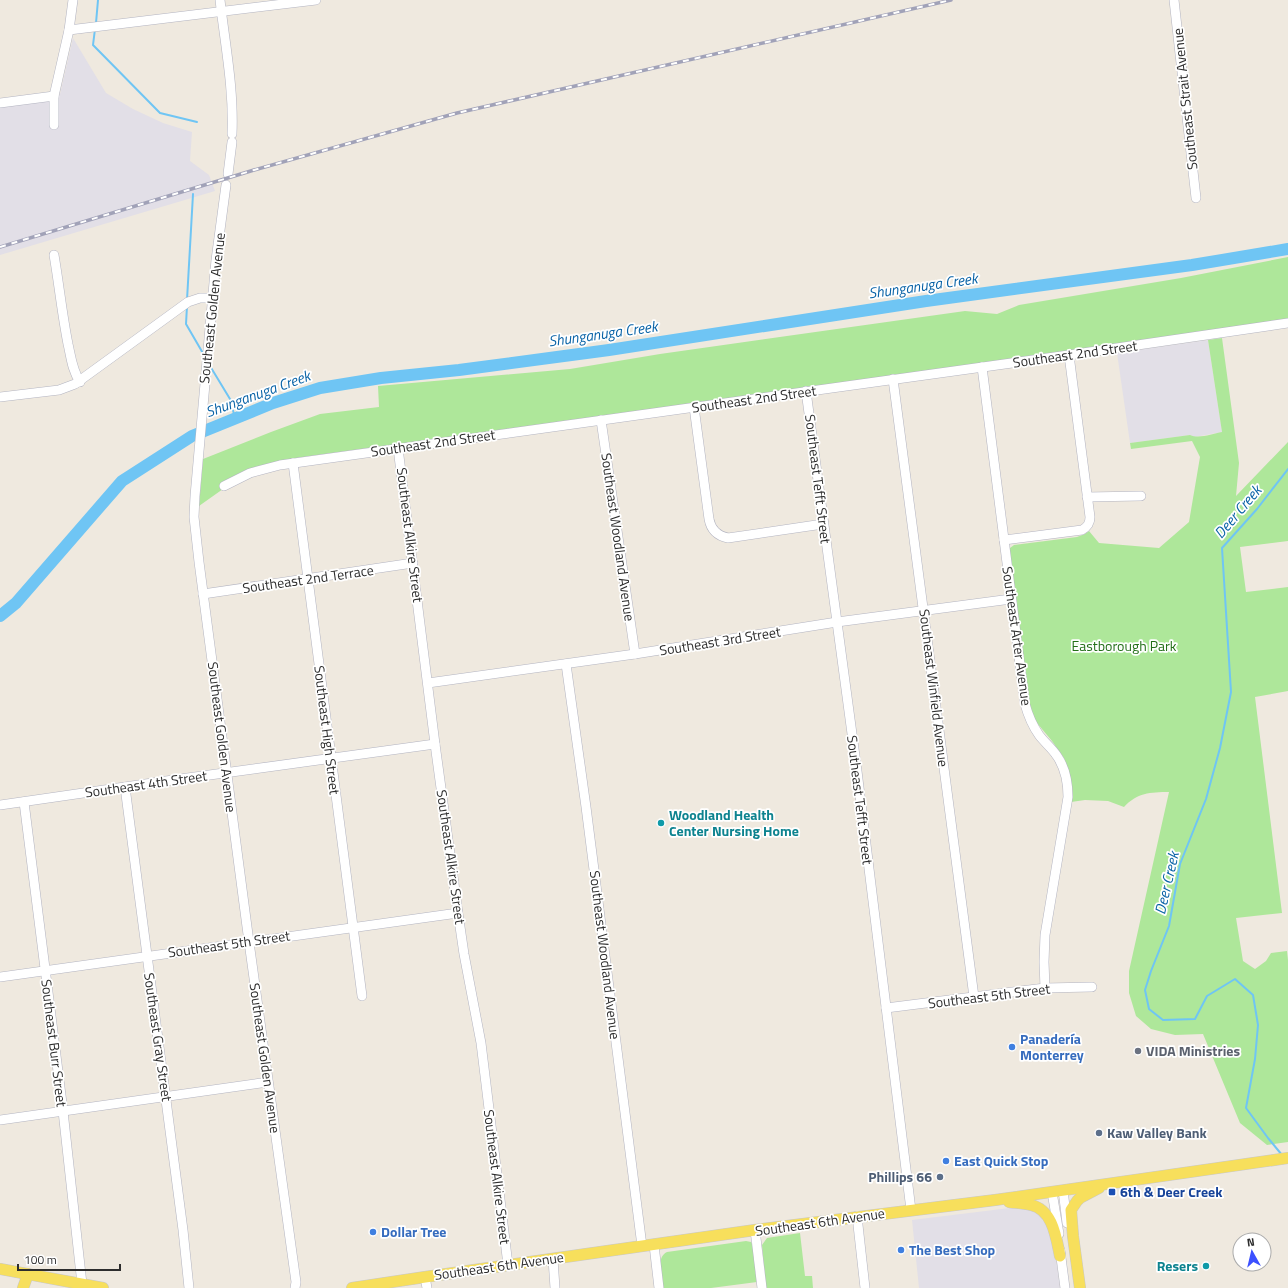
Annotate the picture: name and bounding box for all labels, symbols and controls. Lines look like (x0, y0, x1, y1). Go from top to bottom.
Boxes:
street label: Southeast Strait Avenue (1167, 27, 1202, 171)
street label: Southeast Golden Avenue (193, 231, 230, 384)
water label: Shunganuga Creek (867, 266, 981, 305)
water label: Shunganuga Creek (547, 314, 661, 353)
street label: Southeast 2nd Street (1011, 334, 1139, 373)
water label: Shunganuga Creek (202, 363, 316, 423)
street label: Southeast 2nd Street (690, 379, 818, 418)
street label: Southeast Tefft Street (800, 413, 837, 545)
street label: Southeast 2nd Street (369, 423, 497, 462)
street label: Southeast Woodland Avenue (596, 451, 641, 622)
street label: Southeast Alkire Street (392, 466, 429, 604)
water label: Deer Creek (1208, 478, 1268, 543)
street label: Southeast 2nd Terrace (241, 559, 375, 598)
street label: Southeast Arter Avenue (997, 565, 1038, 707)
street label: Southeast Winfield Avenue (914, 608, 955, 768)
street label: Southeast 3rd Street (658, 621, 782, 660)
park label: Eastborough Park (1071, 635, 1177, 656)
street label: Southeast Golden Avenue (203, 660, 242, 813)
street label: Southeast High Street (309, 664, 346, 796)
street label: Southeast Tefft Street (842, 734, 879, 866)
street label: Southeast 4th Street (84, 765, 208, 802)
street label: Southeast Alkire Street (432, 788, 471, 926)
place label: Woodland Health Center Nursing Home (669, 804, 799, 841)
marker: Woodland Health Center Nursing Home (656, 818, 666, 828)
water label: Deer Creek (1148, 847, 1185, 916)
street label: Southeast Woodland Avenue (585, 869, 626, 1040)
street label: Southeast 5th Street (167, 925, 291, 962)
street label: Southeast Gray Street (139, 971, 178, 1103)
street label: Southeast Burr Street (36, 978, 73, 1108)
street label: Southeast 5th Street (927, 978, 1051, 1013)
street label: Southeast Golden Avenue (245, 981, 286, 1134)
place label: Panadería Monterrey (1020, 1028, 1084, 1065)
place label: VIDA Ministries (1146, 1040, 1240, 1061)
marker: Panadería Monterrey (1007, 1042, 1017, 1052)
marker: VIDA Ministries (1133, 1046, 1143, 1056)
street label: Southeast Alkire Street (479, 1108, 516, 1246)
place label: Kaw Valley Bank (1107, 1122, 1208, 1143)
marker: Kaw Valley Bank (1094, 1128, 1104, 1138)
place label: East Quick Stop (954, 1150, 1049, 1171)
marker: East Quick Stop (941, 1156, 951, 1166)
place label: Phillips 66 (868, 1166, 932, 1187)
marker: Phillips 66 (935, 1172, 945, 1182)
place label: 6th & Deer Creek (1120, 1181, 1223, 1202)
marker: 6th & Deer Creek (1107, 1187, 1117, 1197)
street label: Southeast 6th Avenue (754, 1202, 886, 1241)
place label: Dollar Tree (381, 1221, 447, 1242)
marker: Dollar Tree (368, 1227, 378, 1237)
north arrow (1232, 1232, 1272, 1272)
text: N (1246, 1234, 1255, 1251)
place label: The Best Shop (909, 1239, 996, 1260)
marker: The Best Shop (896, 1245, 906, 1255)
scale bar (18, 1246, 120, 1272)
street label: Southeast 6th Avenue (433, 1246, 565, 1285)
text: 100 m (24, 1250, 57, 1269)
place label: Resers (1157, 1255, 1198, 1276)
marker: Resers (1201, 1261, 1211, 1271)

